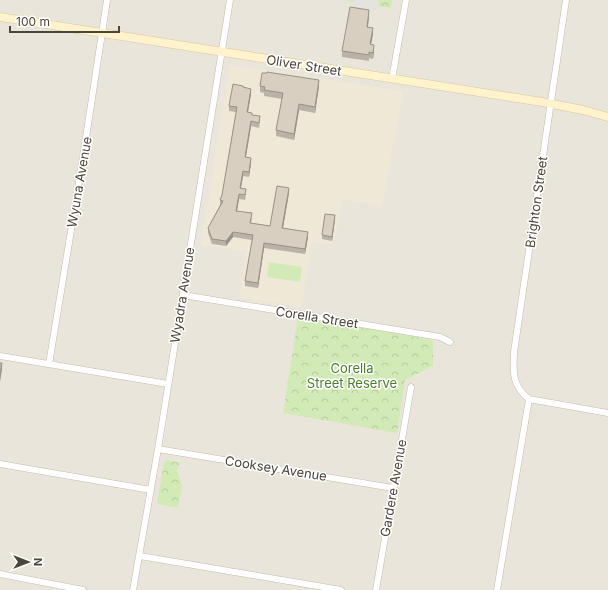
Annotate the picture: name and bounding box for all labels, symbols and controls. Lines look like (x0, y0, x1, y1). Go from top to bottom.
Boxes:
scale bar (10, 8, 119, 34)
text: 100 m (16, 14, 50, 29)
street label: Oliver Street (265, 51, 343, 79)
street label: Wyuna Avenue (63, 135, 95, 229)
street label: Brighton Street (522, 155, 550, 249)
street label: Wyadra Avenue (167, 246, 197, 344)
street label: Corella Street (275, 303, 359, 331)
park label: Corella Street Reserve (307, 360, 397, 391)
street label: Gardere Avenue (377, 438, 409, 538)
street label: Cooksey Avenue (224, 452, 328, 484)
north arrow (8, 542, 48, 582)
text: N (31, 558, 45, 566)

